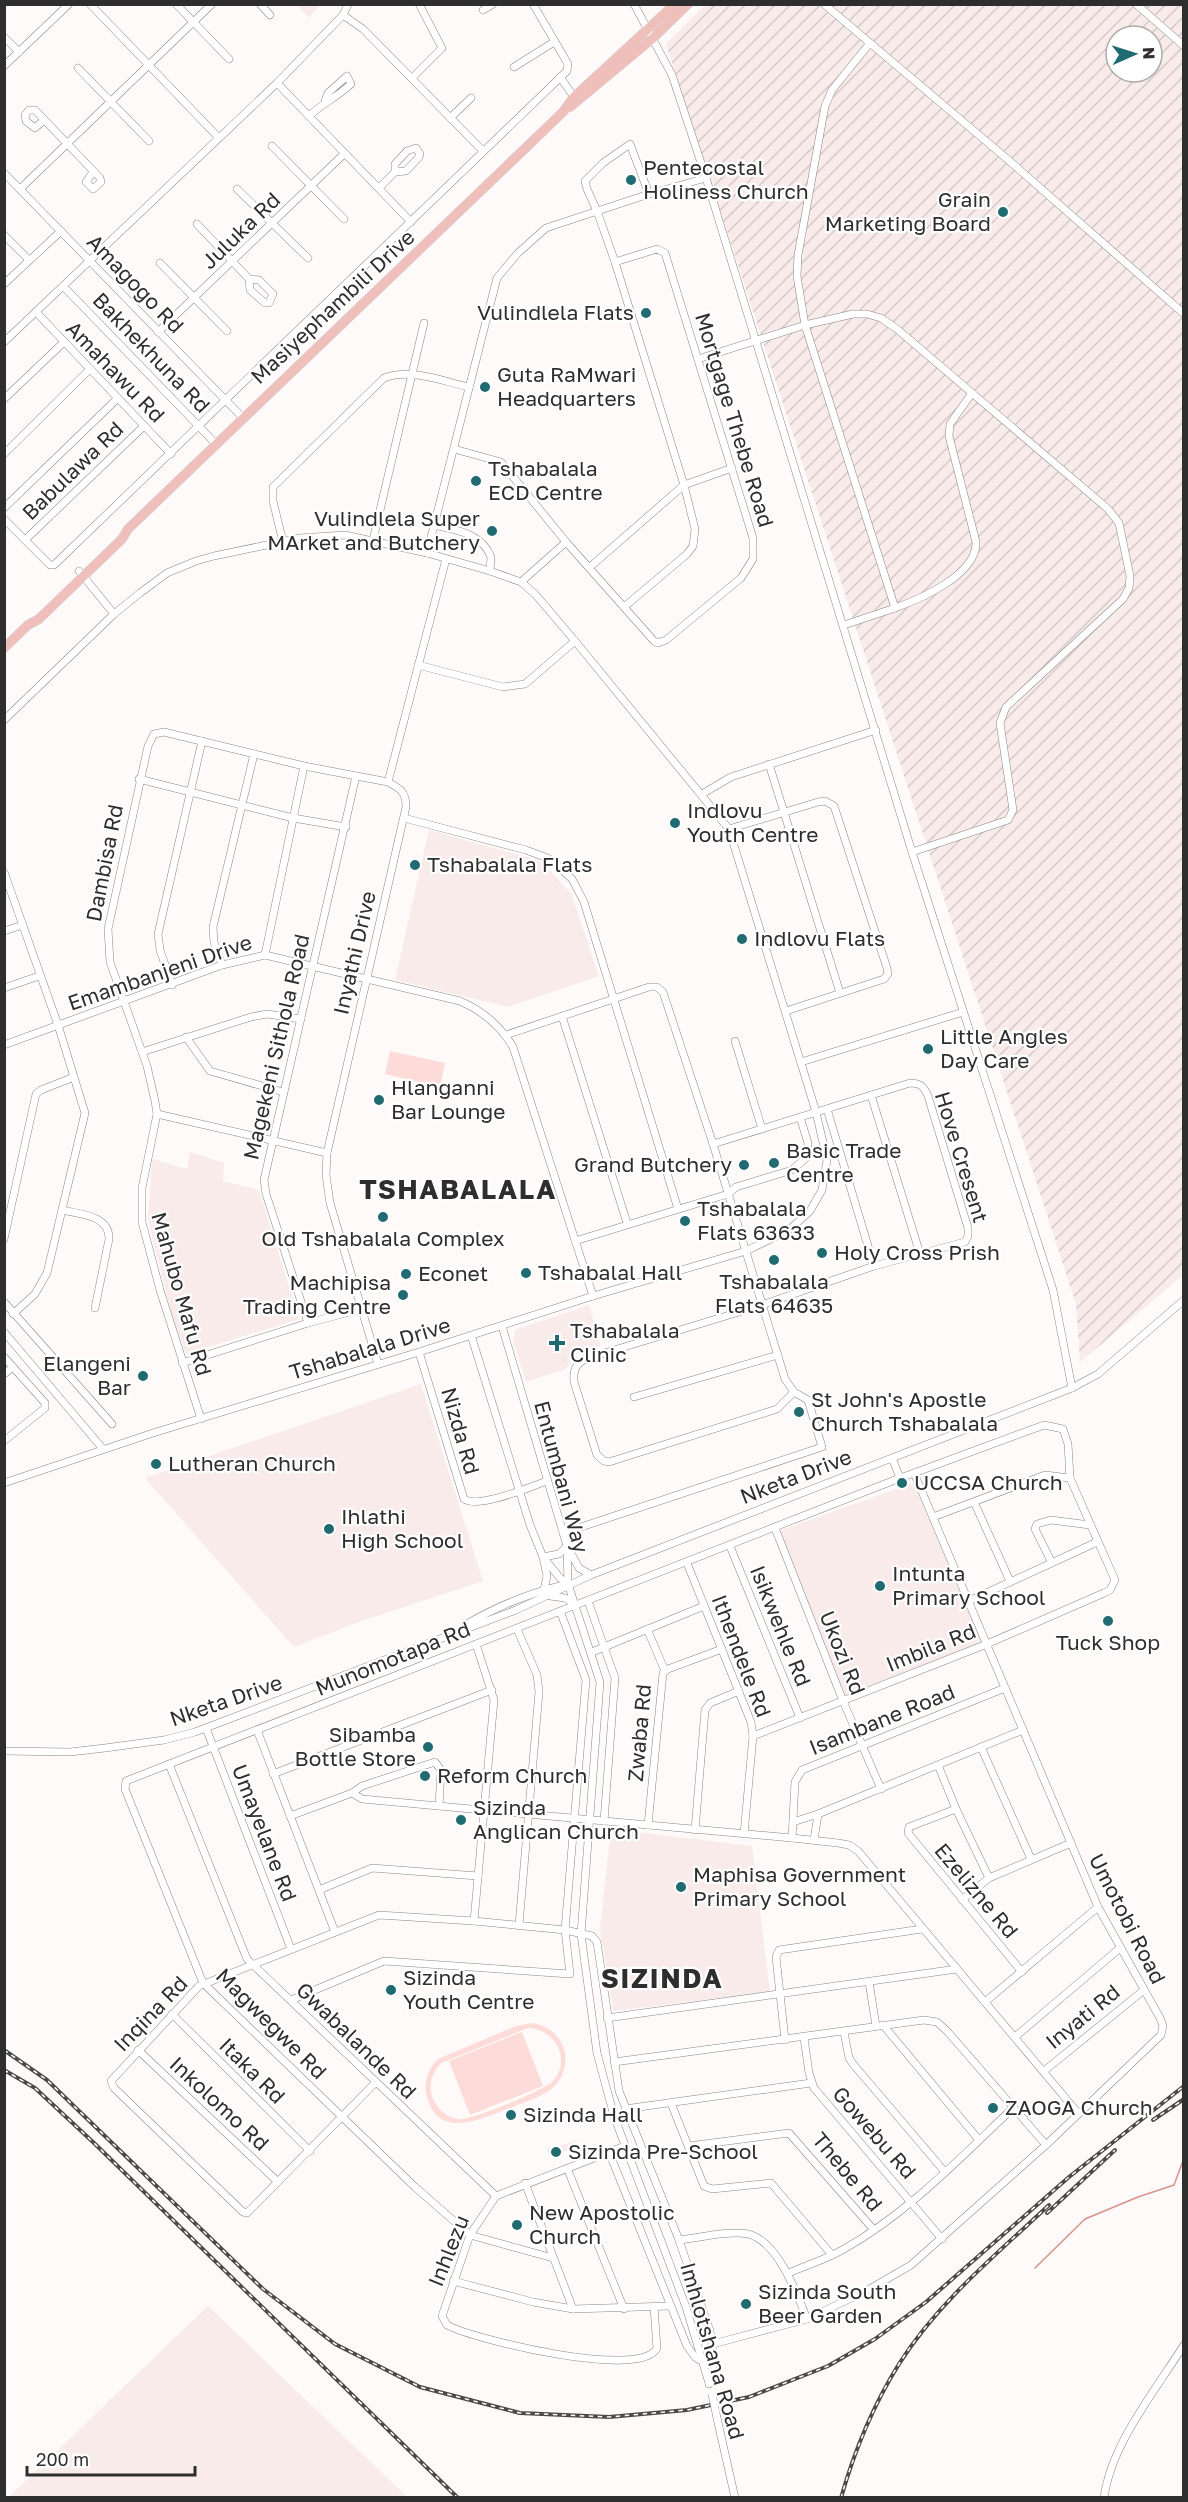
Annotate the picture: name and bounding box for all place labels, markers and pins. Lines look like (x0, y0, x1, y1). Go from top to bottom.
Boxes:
place label: Pentecostal Holiness Church (643, 154, 809, 204)
marker: Pentecostal Holiness Church (624, 173, 638, 187)
place label: Grain Marketing Board (825, 186, 991, 236)
marker: Grain Marketing Board (996, 205, 1010, 219)
place label: Vulindlela Flats (477, 299, 634, 325)
marker: Vulindlela Flats (639, 306, 653, 320)
place label: Guta RaMwari Headquarters (497, 361, 636, 411)
marker: Guta RaMwari Headquarters (478, 380, 492, 394)
place label: Tshabalala ECD Centre (488, 455, 603, 505)
marker: Tshabalala ECD Centre (469, 474, 483, 488)
place label: Vulindlela Super MArket and Butchery (267, 505, 480, 555)
marker: Vulindlela Super MArket and Butchery (485, 524, 499, 538)
place label: Indlovu Youth Centre (687, 797, 818, 847)
marker: Indlovu Youth Centre (668, 816, 682, 830)
place label: Tshabalala Flats (427, 851, 592, 877)
marker: Tshabalala Flats (408, 858, 422, 872)
place label: Indlovu Flats (754, 925, 885, 951)
marker: Indlovu Flats (735, 932, 749, 946)
place label: Little Angles Day Care (940, 1023, 1068, 1073)
marker: Little Angles Day Care (921, 1042, 935, 1056)
place label: Hlanganni Bar Lounge (391, 1074, 505, 1124)
marker: Hlanganni Bar Lounge (372, 1093, 386, 1107)
place label: Basic Trade Centre (786, 1137, 901, 1187)
place label: Grand Butchery (574, 1151, 732, 1177)
marker: Basic Trade Centre (767, 1156, 781, 1170)
marker: Grand Butchery (737, 1158, 751, 1172)
place label: Tshabalala Flats 63633 (697, 1195, 815, 1245)
marker: Old Tshabalala Complex (376, 1210, 390, 1224)
marker: Tshabalala Flats 63633 (678, 1214, 692, 1228)
place label: Old Tshabalala Complex (261, 1225, 505, 1251)
place label: Holy Cross Prish (834, 1239, 1000, 1265)
marker: Holy Cross Prish (815, 1246, 829, 1260)
marker: Tshabalala Flats 64635 (767, 1253, 781, 1267)
place label: Tshabalal Hall (538, 1259, 682, 1285)
place label: Econet (418, 1260, 488, 1286)
marker: Tshabalal Hall (519, 1266, 533, 1280)
marker: Econet (399, 1267, 413, 1281)
place label: Tshabalala Flats 64635 (715, 1268, 833, 1318)
place label: Machipisa Trading Centre (243, 1269, 391, 1319)
marker: Machipisa Trading Centre (396, 1288, 410, 1302)
place label: Tshabalala Clinic (570, 1317, 680, 1367)
marker: Tshabalala Clinic (548, 1334, 566, 1352)
place label: Elangeni Bar (43, 1350, 131, 1400)
marker: Elangeni Bar (136, 1369, 150, 1383)
place label: St John's Apostle Church Tshabalala (811, 1386, 998, 1436)
marker: St John's Apostle Church Tshabalala (792, 1405, 806, 1419)
place label: Lutheran Church (168, 1450, 336, 1476)
marker: Lutheran Church (149, 1457, 163, 1471)
place label: UCCSA Church (914, 1469, 1063, 1495)
marker: UCCSA Church (895, 1476, 909, 1490)
place label: Ihlathi High School (341, 1503, 463, 1553)
marker: Ihlathi High School (322, 1522, 336, 1536)
place label: Intunta Primary School (892, 1560, 1046, 1610)
marker: Intunta Primary School (873, 1579, 887, 1593)
marker: Tuck Shop (1101, 1614, 1115, 1628)
place label: Tuck Shop (1056, 1629, 1160, 1655)
place label: Sibamba Bottle Store (295, 1721, 416, 1771)
marker: Sibamba Bottle Store (421, 1740, 435, 1754)
place label: Reform Church (437, 1762, 587, 1788)
marker: Reform Church (418, 1769, 432, 1783)
place label: Sizinda Anglican Church (473, 1794, 639, 1844)
marker: Sizinda Anglican Church (454, 1813, 468, 1827)
place label: Maphisa Government Primary School (693, 1861, 906, 1911)
marker: Maphisa Government Primary School (674, 1880, 688, 1894)
place label: Sizinda Youth Centre (403, 1964, 534, 2014)
marker: Sizinda Youth Centre (384, 1983, 398, 1997)
place label: ZAOGA Church (1005, 2094, 1153, 2120)
place label: Sizinda Hall (523, 2101, 643, 2127)
marker: ZAOGA Church (986, 2101, 1000, 2115)
marker: Sizinda Hall (504, 2108, 518, 2122)
place label: Sizinda Pre-School (568, 2138, 758, 2164)
marker: Sizinda Pre-School (549, 2145, 563, 2159)
place label: New Apostolic Church (529, 2199, 675, 2249)
marker: New Apostolic Church (510, 2218, 524, 2232)
place label: Sizinda South Beer Garden (758, 2278, 896, 2328)
marker: Sizinda South Beer Garden (739, 2297, 753, 2311)

